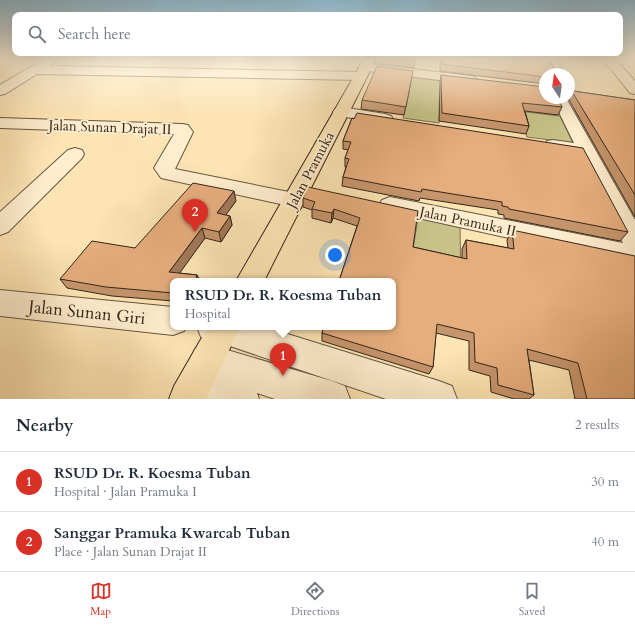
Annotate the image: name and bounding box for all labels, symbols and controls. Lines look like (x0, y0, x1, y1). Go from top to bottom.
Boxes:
search box (12, 12, 623, 56)
icon: search (26, 23, 48, 45)
text: Search here (58, 24, 131, 44)
north arrow (539, 68, 575, 104)
street label: Jalan Sunan Drajat II (46, 116, 172, 139)
street label: Jalan Pramuka (281, 128, 339, 214)
pin: 2 (182, 199, 208, 232)
street label: Jalan Pramuka II (416, 202, 518, 241)
your location (325, 245, 345, 265)
popup (170, 278, 396, 330)
text: RSUD Dr. R. Koesma Tuban (185, 285, 381, 305)
street label: Jalan Sunan Giri (24, 295, 147, 330)
text: Hospital (185, 305, 231, 323)
pin: 1 (270, 343, 296, 376)
text: Nearby (16, 414, 73, 437)
text: 2 results (575, 416, 619, 434)
text: RSUD Dr. R. Koesma Tuban (54, 463, 251, 483)
text: 1 (26, 473, 32, 491)
text: 30 m (591, 473, 619, 491)
text: Hospital · Jalan Pramuka I (54, 483, 197, 501)
text: Sanggar Pramuka Kwarcab Tuban (54, 523, 290, 543)
text: 2 (26, 533, 32, 551)
text: 40 m (591, 533, 619, 551)
text: Place · Jalan Sunan Drajat II (54, 543, 207, 561)
tab: Map (90, 580, 112, 619)
tab: Directions (291, 580, 339, 619)
tab: Saved (519, 580, 545, 619)

